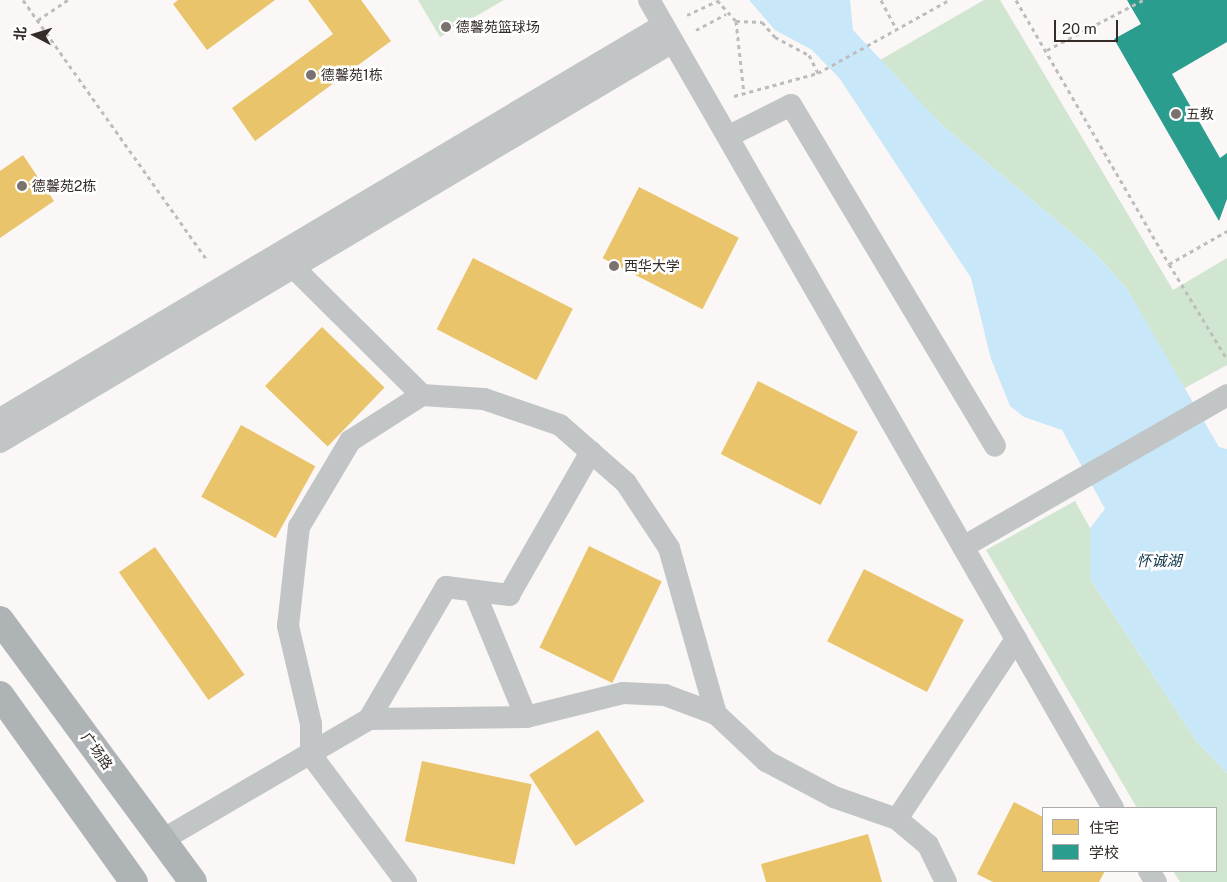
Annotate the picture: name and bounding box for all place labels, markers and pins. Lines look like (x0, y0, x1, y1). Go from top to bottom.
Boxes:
place label: 德馨苑篮球场 (456, 19, 540, 35)
marker: 德馨苑篮球场 (440, 21, 452, 33)
place label: 德馨苑1栋 (321, 67, 383, 83)
marker: 德馨苑1栋 (305, 69, 317, 81)
place label: 五教 (1186, 106, 1214, 122)
marker: 五教 (1170, 108, 1182, 120)
place label: 德馨苑2栋 (32, 178, 96, 194)
marker: 德馨苑2栋 (16, 180, 28, 192)
place label: 西华大学 (624, 258, 680, 274)
marker: 西华大学 (608, 260, 620, 272)

